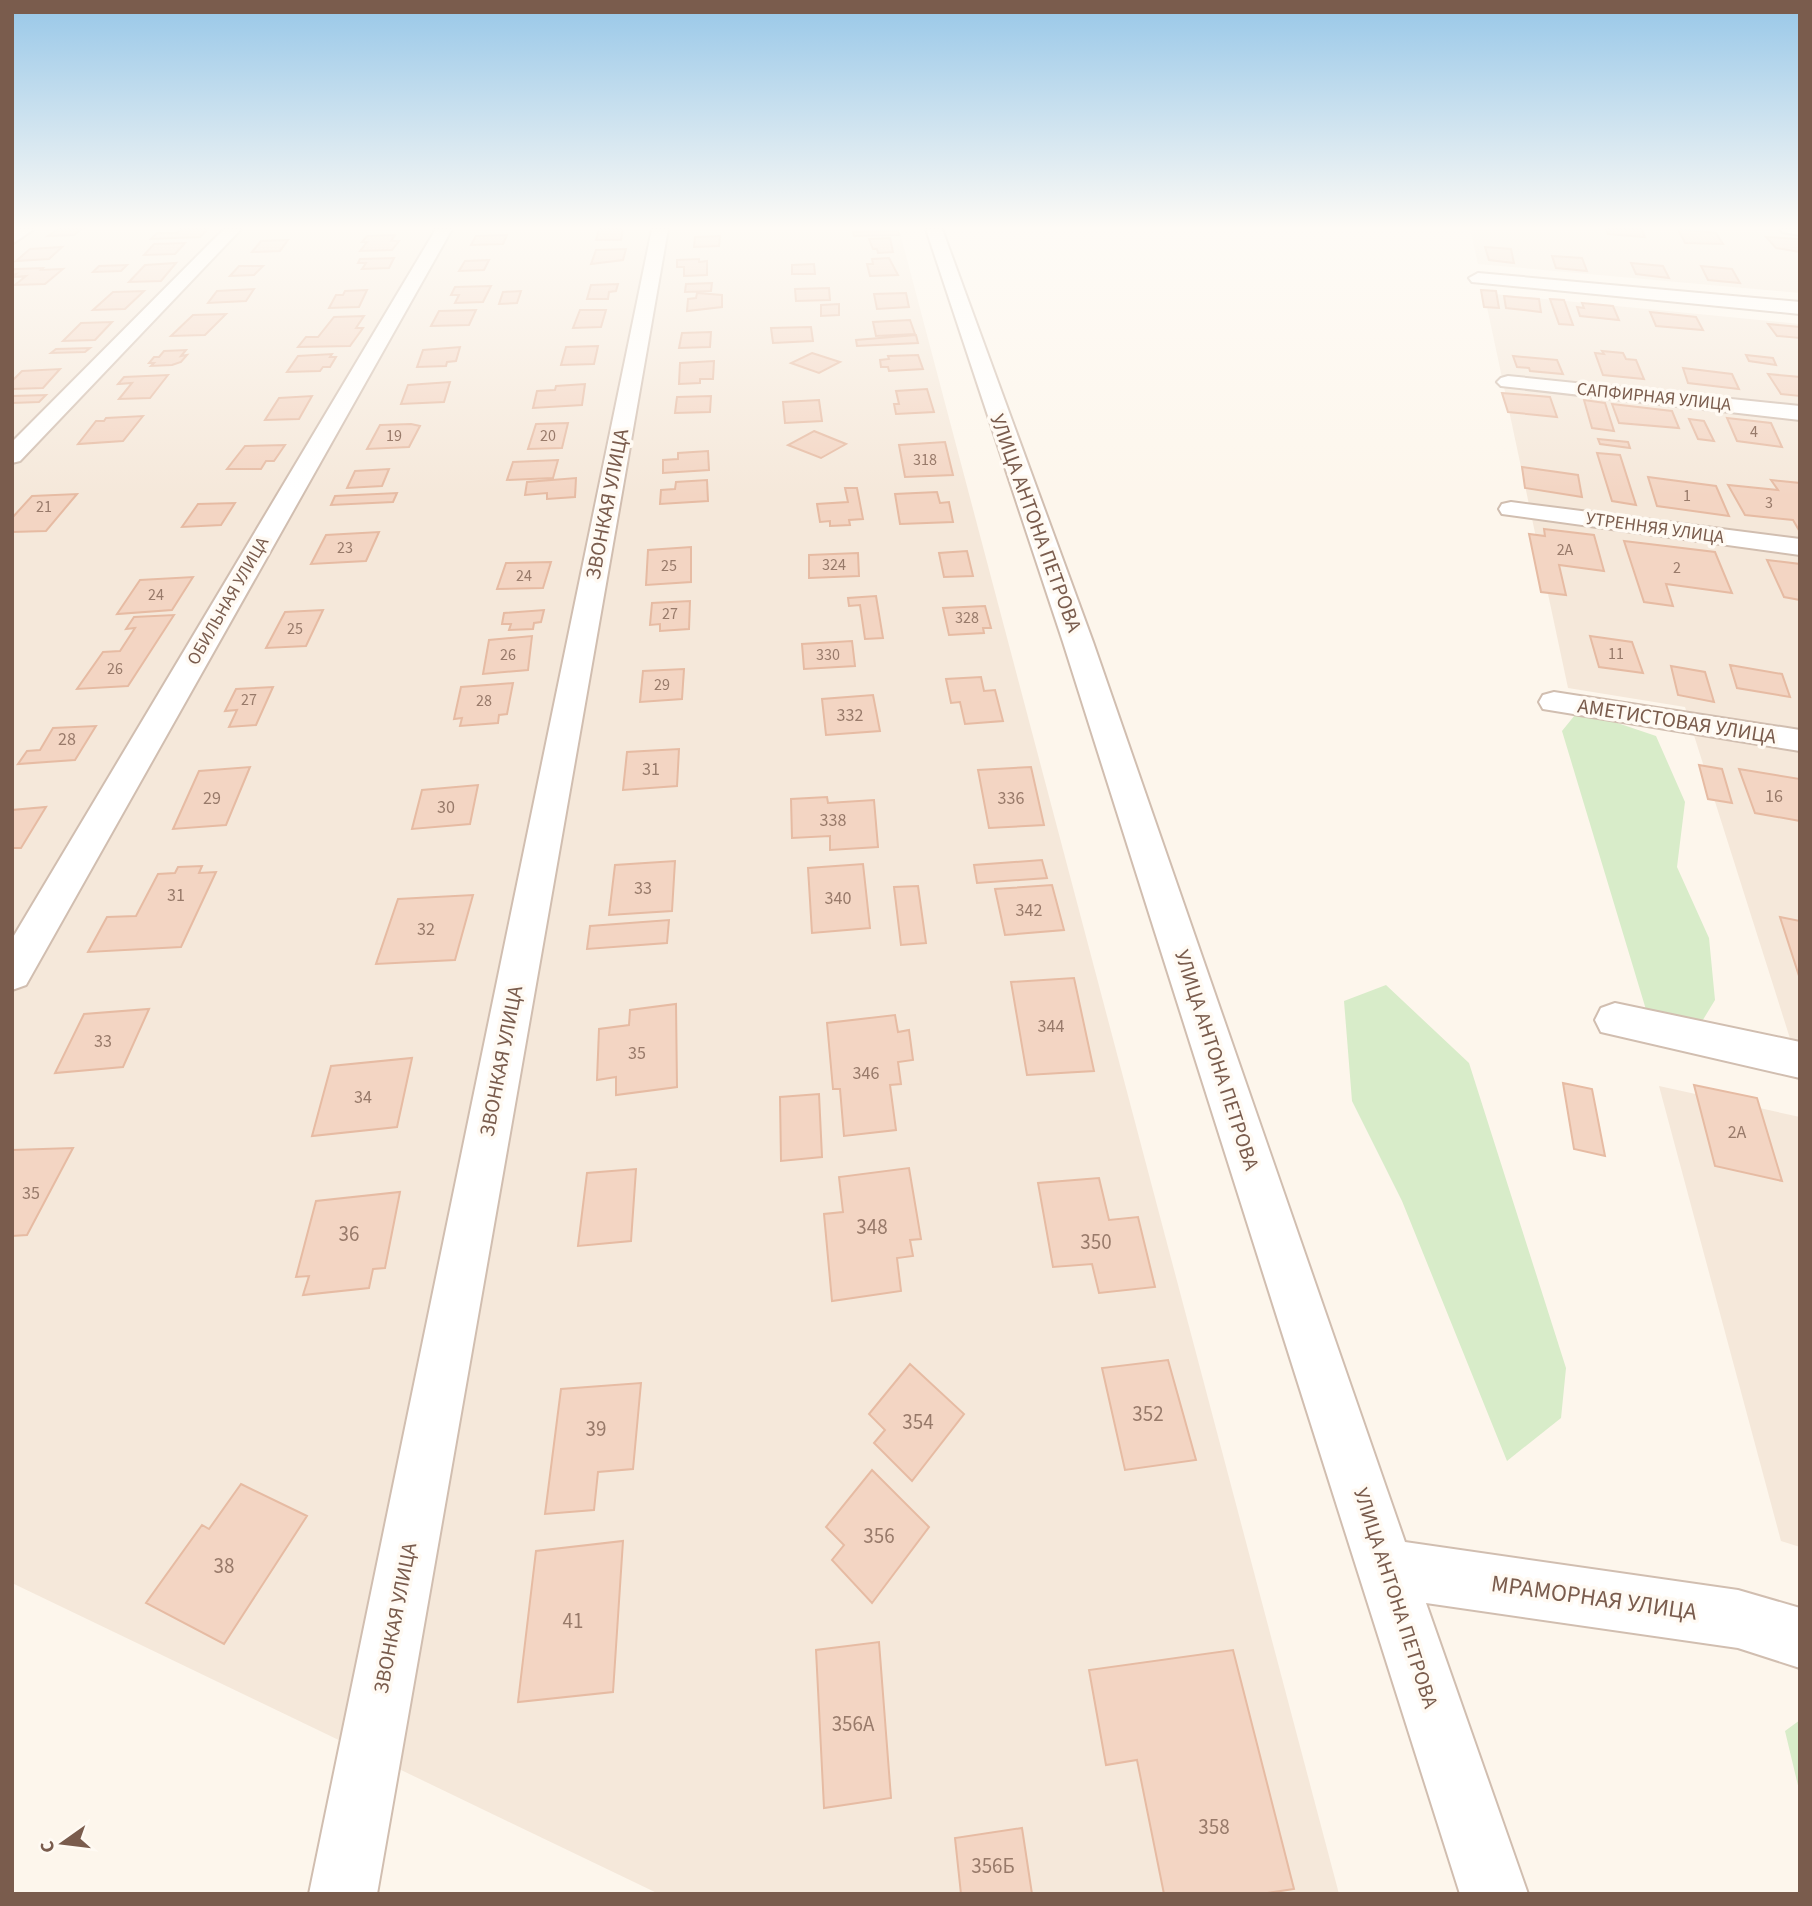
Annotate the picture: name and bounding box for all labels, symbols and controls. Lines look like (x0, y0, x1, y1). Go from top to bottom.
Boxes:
street label: САПФИРНАЯ УЛИЦА (1576, 376, 1733, 418)
street label: УЛИЦА АНТОНА ПЕТРОВА (983, 410, 1090, 637)
house number: 4 (1750, 421, 1758, 443)
house number: 19 (386, 425, 402, 447)
house number: 20 (540, 425, 556, 447)
street label: ЗВОНКАЯ УЛИЦА (578, 426, 636, 582)
house number: 318 (913, 449, 937, 471)
house number: 1 (1683, 485, 1691, 507)
house number: 3 (1765, 492, 1773, 514)
house number: 21 (36, 496, 52, 518)
street label: УТРЕННЯЯ УЛИЦА (1584, 506, 1726, 550)
street label: ОБИЛЬНАЯ УЛИЦА (181, 532, 275, 670)
house number: 23 (337, 537, 353, 559)
house number: 2А (1557, 539, 1574, 561)
house number: 324 (822, 554, 846, 576)
house number: 25 (661, 555, 677, 577)
house number: 2 (1673, 557, 1681, 579)
house number: 24 (516, 565, 532, 587)
house number: 24 (148, 584, 164, 606)
house number: 27 (662, 603, 678, 625)
house number: 328 (955, 607, 979, 629)
house number: 25 (287, 618, 303, 640)
house number: 11 (1608, 643, 1624, 665)
house number: 26 (500, 644, 516, 666)
house number: 330 (816, 644, 840, 666)
house number: 26 (107, 658, 123, 680)
house number: 29 (654, 674, 670, 696)
house number: 27 (241, 689, 257, 711)
house number: 28 (476, 690, 492, 712)
street label: АМЕТИСТОВАЯ УЛИЦА (1576, 690, 1779, 752)
house number: 332 (837, 703, 863, 728)
house number: 28 (58, 727, 76, 752)
house number: 31 (642, 757, 660, 782)
house number: 16 (1765, 784, 1783, 809)
house number: 29 (203, 786, 221, 811)
house number: 336 (998, 786, 1024, 811)
house number: 30 (437, 795, 455, 820)
house number: 338 (820, 808, 846, 833)
house number: 33 (634, 876, 652, 901)
house number: 31 (167, 883, 185, 908)
house number: 340 (825, 886, 851, 911)
house number: 342 (1016, 898, 1042, 923)
house number: 32 (417, 917, 435, 942)
street label: УЛИЦА АНТОНА ПЕТРОВА (1167, 946, 1267, 1175)
street label: ЗВОНКАЯ УЛИЦА (472, 983, 530, 1139)
house number: 344 (1038, 1014, 1064, 1039)
house number: 33 (94, 1029, 112, 1054)
house number: 35 (628, 1041, 646, 1066)
house number: 346 (853, 1061, 879, 1086)
house number: 34 (354, 1085, 372, 1110)
house number: 2А (1728, 1120, 1747, 1145)
house number: 35 (22, 1181, 40, 1206)
house number: 348 (856, 1212, 888, 1242)
house number: 36 (339, 1219, 359, 1249)
house number: 350 (1080, 1227, 1112, 1257)
house number: 352 (1132, 1399, 1164, 1429)
house number: 354 (902, 1407, 934, 1437)
house number: 39 (586, 1414, 606, 1444)
street label: УЛИЦА АНТОНА ПЕТРОВА (1346, 1484, 1446, 1713)
house number: 356 (863, 1521, 895, 1551)
street label: ЗВОНКАЯ УЛИЦА (366, 1540, 424, 1696)
house number: 38 (214, 1551, 234, 1581)
street label: МРАМОРНАЯ УЛИЦА (1489, 1566, 1699, 1630)
house number: 41 (563, 1606, 583, 1636)
house number: 356А (832, 1709, 875, 1739)
north arrow (28, 1808, 98, 1878)
house number: 358 (1198, 1812, 1230, 1842)
text: С (34, 1838, 62, 1855)
house number: 356Б (971, 1851, 1015, 1881)

